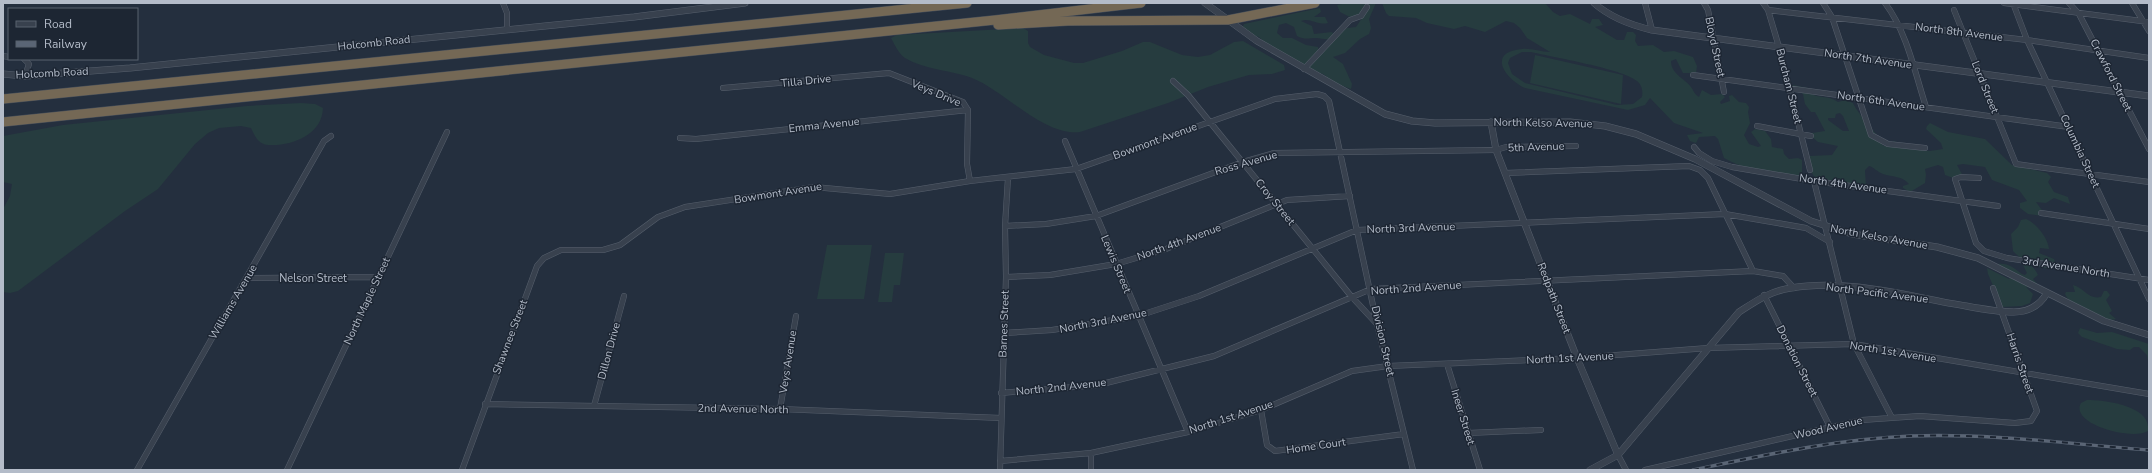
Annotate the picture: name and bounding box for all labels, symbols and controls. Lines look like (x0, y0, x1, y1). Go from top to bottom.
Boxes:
legend (8, 8, 138, 60)
street label: Bloyd Street (1701, 15, 1729, 79)
text: Road (44, 16, 72, 32)
street label: North 8th Avenue (1914, 19, 2004, 45)
street label: Holcomb Road (337, 32, 411, 54)
text: Railway (44, 36, 88, 52)
street label: Crawford Street (2086, 36, 2136, 114)
street label: North 7th Avenue (1823, 45, 1913, 73)
street label: Burcham Street (1772, 47, 1806, 125)
street label: Lord Street (1968, 59, 2002, 116)
street label: Holcomb Road (15, 64, 89, 82)
street label: Tilla Drive (780, 71, 832, 91)
street label: Veys Drive (908, 75, 963, 110)
street label: North 6th Avenue (1836, 87, 1926, 115)
street label: Columbia Street (2056, 112, 2104, 190)
street label: Emma Avenue (788, 114, 860, 136)
street label: North Kelso Avenue (1493, 115, 1593, 131)
street label: Bowmont Avenue (1111, 119, 1199, 163)
street label: 5th Avenue (1507, 139, 1565, 155)
street label: Ross Avenue (1213, 147, 1279, 179)
street label: North 4th Avenue (1798, 170, 1888, 198)
street label: Croy Street (1252, 176, 1298, 229)
street label: Bowmont Avenue (733, 179, 823, 207)
street label: North 3rd Avenue (1366, 219, 1456, 237)
street label: North 4th Avenue (1135, 220, 1223, 264)
street label: North Kelso Avenue (1829, 221, 1929, 253)
street label: Lewis Street (1097, 233, 1135, 295)
street label: 3rd Avenue North (2021, 253, 2111, 281)
street label: North Maple Street (340, 255, 394, 347)
street label: Redpath Street (1534, 260, 1574, 336)
street label: Williams Avenue (205, 262, 261, 342)
street label: Nelson Street (279, 271, 347, 286)
street label: North 2nd Avenue (1370, 277, 1462, 299)
street label: North Pacific Avenue (1825, 279, 1929, 307)
street label: Barnes Street (995, 290, 1013, 358)
street label: Shawnee Street (489, 297, 531, 376)
street label: Division Street (1368, 304, 1398, 378)
street label: North 3rd Avenue (1058, 305, 1148, 337)
street label: Dillon Drive (594, 321, 624, 381)
street label: Donation Street (1773, 323, 1821, 399)
street label: Veys Avenue (775, 329, 800, 396)
street label: Harris Street (2003, 331, 2037, 395)
street label: North 1st Avenue (1849, 338, 1937, 366)
street label: North 1st Avenue (1526, 348, 1614, 368)
street label: North 2nd Avenue (1015, 375, 1107, 399)
street label: Ineer Street (1447, 387, 1479, 447)
street label: North 1st Avenue (1187, 396, 1275, 438)
street label: 2nd Avenue North (697, 401, 789, 417)
street label: Wood Avenue (1792, 413, 1864, 443)
street label: Home Court (1285, 434, 1347, 458)

